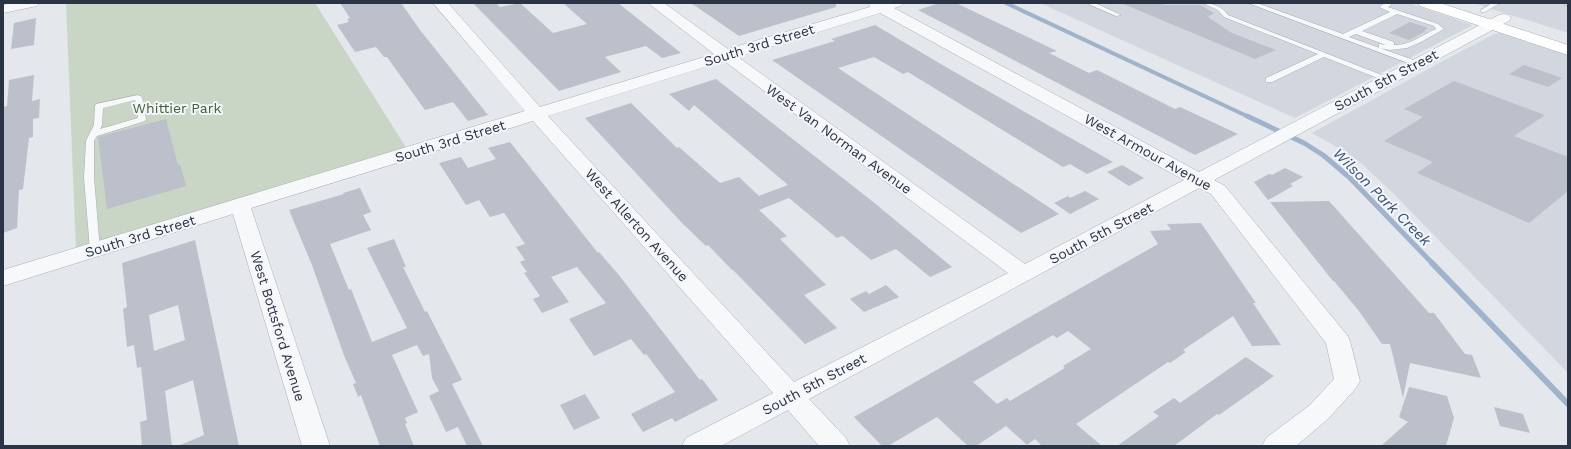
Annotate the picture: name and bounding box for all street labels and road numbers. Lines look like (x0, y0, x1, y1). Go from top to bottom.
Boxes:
street label: South 3rd Street (702, 21, 816, 69)
street label: South 5th Street (1332, 46, 1441, 114)
street label: West Van Norman Avenue (763, 81, 915, 197)
street label: West Armour Avenue (1082, 110, 1214, 194)
street label: South 3rd Street (393, 117, 507, 165)
street label: West Allerton Avenue (582, 165, 692, 285)
street label: South 5th Street (1047, 199, 1156, 267)
street label: South 3rd Street (83, 212, 197, 260)
street label: West Bottsford Avenue (247, 249, 309, 403)
street label: South 5th Street (760, 350, 869, 418)

